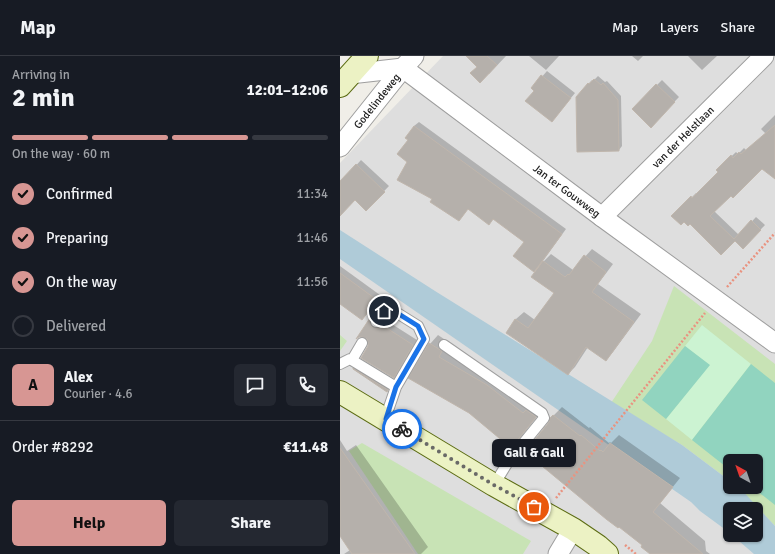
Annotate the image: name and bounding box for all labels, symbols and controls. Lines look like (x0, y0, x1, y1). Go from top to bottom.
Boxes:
text: Map (20, 16, 56, 40)
text: Map (612, 19, 638, 36)
text: Layers (660, 19, 699, 36)
text: Share (721, 19, 755, 36)
text: Arriving in (12, 67, 70, 83)
street label: Godelindeweg (351, 71, 403, 131)
text: 12:01–12:06 (247, 81, 328, 99)
text: 2 min (12, 82, 75, 114)
street label: van der Helstlaan (649, 103, 717, 170)
text: On the way · 60 m (12, 146, 110, 162)
street label: Jan ter Gouwweg (531, 161, 603, 220)
icon: check (12, 183, 34, 205)
text: Confirmed (46, 185, 113, 203)
text: 11:34 (296, 186, 328, 202)
icon: check (12, 227, 34, 249)
text: Preparing (46, 229, 109, 247)
text: 11:46 (296, 230, 328, 246)
icon: check (12, 271, 34, 293)
text: On the way (46, 273, 117, 291)
text: 11:56 (296, 274, 328, 290)
pin (367, 294, 401, 328)
icon: home (373, 300, 395, 322)
text: Delivered (46, 317, 106, 335)
button: chat (234, 364, 276, 406)
button: phone (286, 364, 328, 406)
text: Alex (64, 368, 93, 386)
text: A (28, 376, 38, 394)
text: Courier · 4.6 (64, 386, 133, 402)
courier (382, 409, 422, 449)
icon: bike (391, 418, 413, 440)
text: Order #8292 (12, 438, 94, 456)
text: €11.48 (283, 438, 328, 456)
callout: Gall & Gall (492, 439, 576, 467)
text: Gall & Gall (504, 445, 564, 461)
north arrow (723, 454, 763, 494)
map controls (723, 454, 763, 542)
pin (517, 490, 551, 524)
icon: bag (523, 496, 545, 518)
button: Help (12, 500, 166, 546)
button: Share (174, 500, 328, 546)
button: layers (723, 502, 763, 542)

